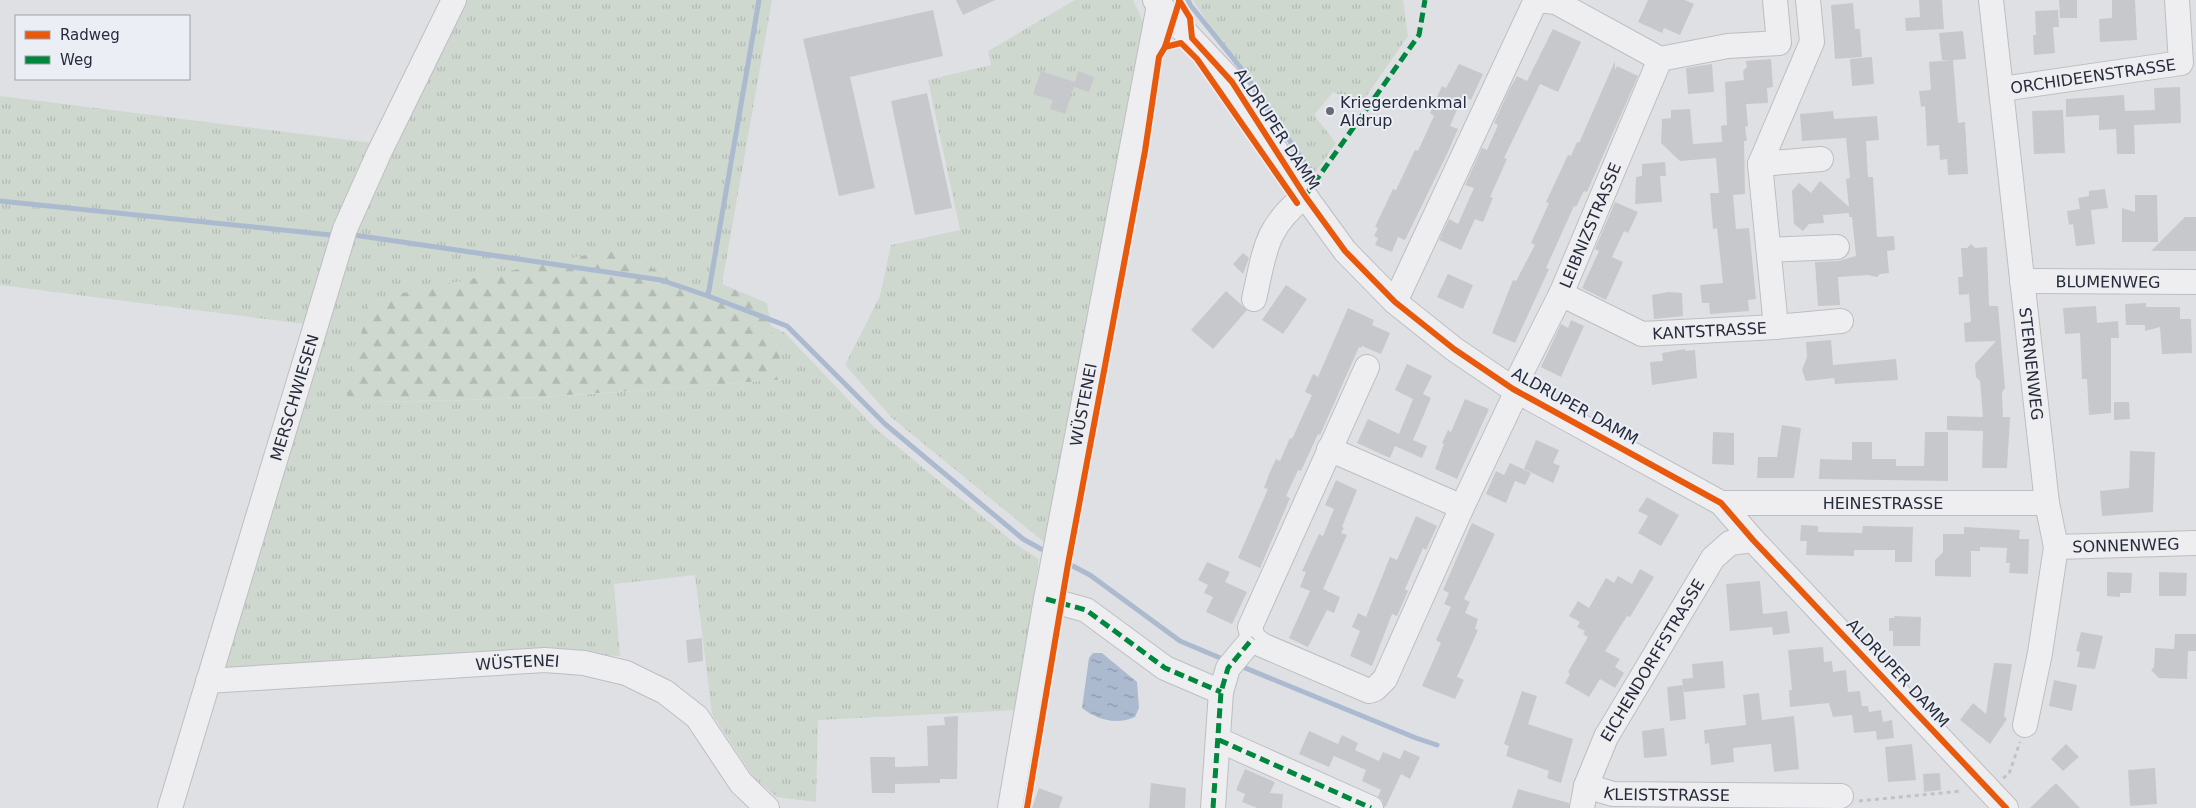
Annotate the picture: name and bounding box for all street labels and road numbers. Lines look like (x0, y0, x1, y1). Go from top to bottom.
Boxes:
street label: ORCHIDEENSTRASSE (2009, 54, 2177, 97)
street label: ALDRUPER DAMM (1230, 64, 1324, 194)
street label: LEIBNIZSTRASSE (1555, 160, 1625, 291)
street label: BLUMENWEG (2055, 272, 2161, 291)
street label: STERNENWEG (2016, 306, 2047, 421)
street label: KANTSTRASSE (1652, 318, 1767, 343)
street label: MERSCHWIESEN (266, 332, 322, 463)
street label: WÜSTENEI (1066, 361, 1100, 448)
street label: ALDRUPER DAMM (1508, 363, 1642, 449)
street label: HEINESTRASSE (1823, 494, 1943, 513)
street label: SONNENWEG (2072, 534, 2180, 556)
street label: EICHENDORFFSTRASSE (1596, 575, 1708, 745)
street label: ALDRUPER DAMM (1843, 615, 1953, 731)
street label: WÜSTENEI (475, 651, 560, 674)
street label: KLEISTSTRASSE (1602, 782, 1730, 805)

